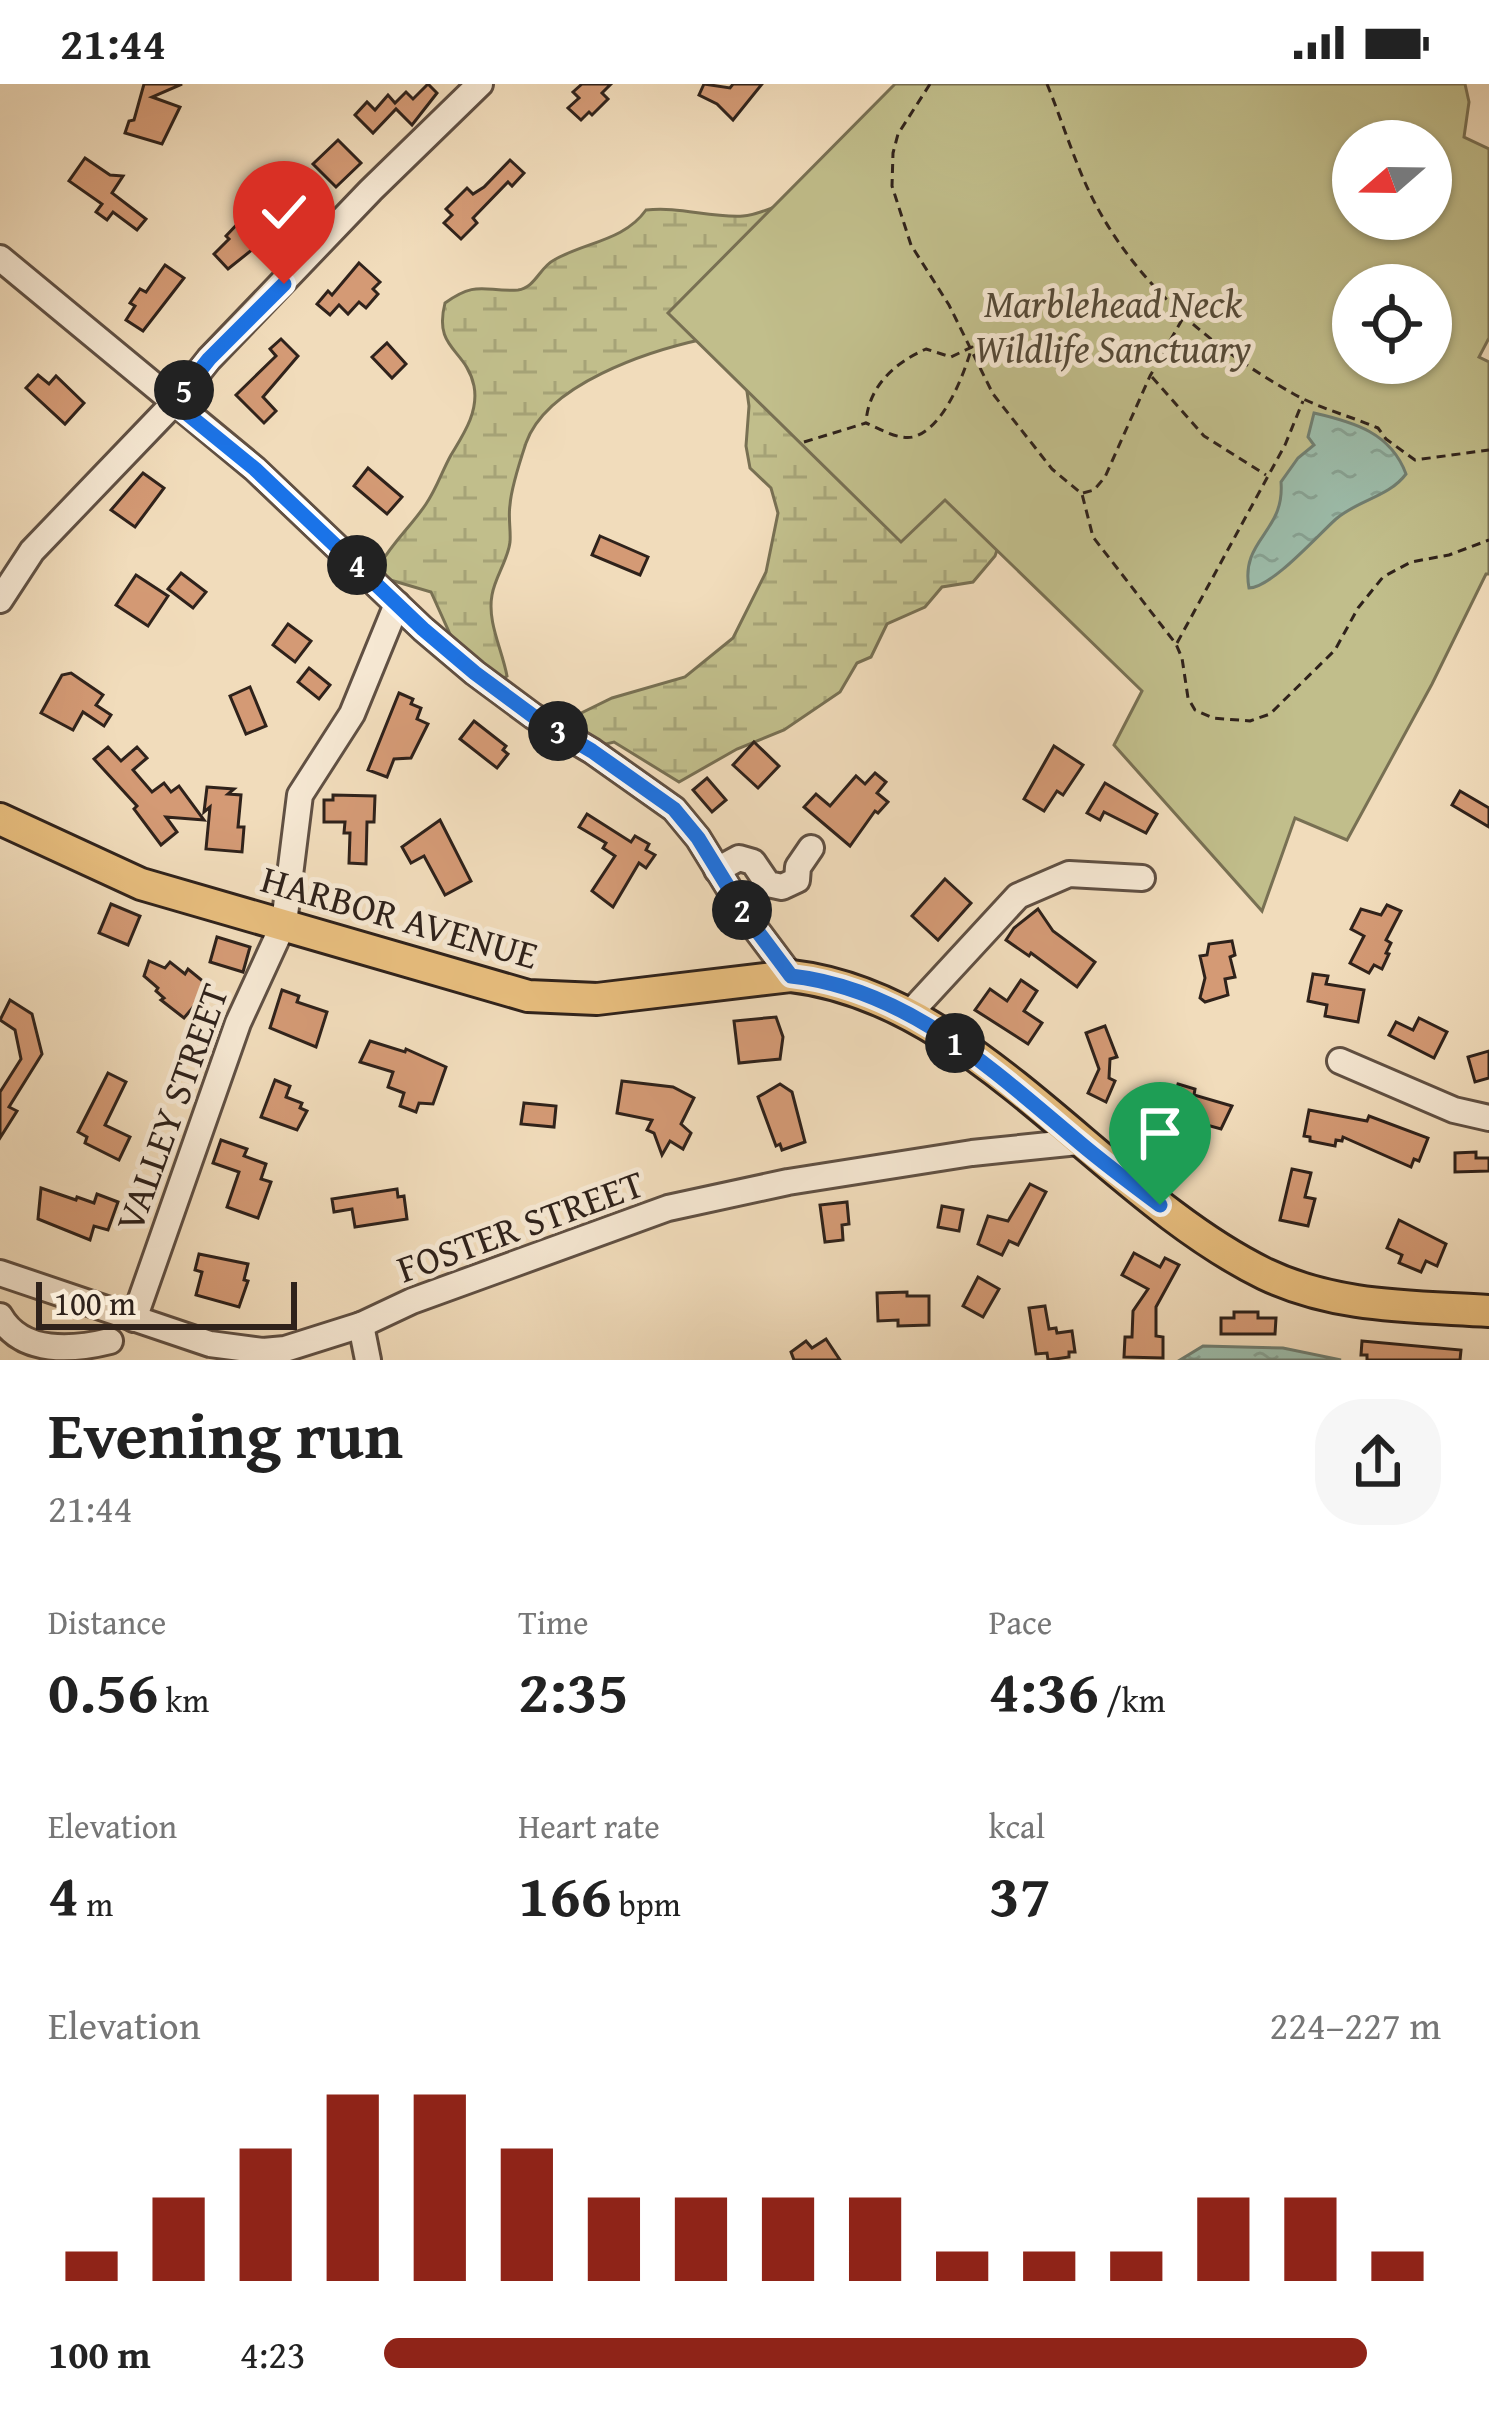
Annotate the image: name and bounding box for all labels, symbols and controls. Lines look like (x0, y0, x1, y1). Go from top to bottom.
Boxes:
text: 21:44 (60, 10, 166, 75)
north arrow (1332, 120, 1452, 240)
map controls (1332, 120, 1452, 384)
pin (233, 161, 335, 284)
icon: check (251, 179, 317, 245)
button: locate (1332, 264, 1452, 384)
park label: Marblehead Neck Wildlife Sanctuary (975, 274, 1251, 376)
pin: 5 (154, 360, 214, 420)
text: 5 (175, 366, 193, 414)
pin: 4 (327, 535, 387, 595)
text: 4 (348, 541, 366, 589)
pin: 3 (528, 701, 588, 761)
text: 3 (549, 707, 567, 755)
street label: HARBOR AVENUE (255, 849, 545, 983)
pin: 2 (712, 880, 772, 940)
text: 2 (733, 886, 751, 934)
street label: VALLEY STREET (100, 975, 242, 1239)
pin: 1 (925, 1013, 985, 1073)
text: 1 (946, 1019, 964, 1067)
pin (1109, 1082, 1211, 1205)
icon: arrive (1127, 1100, 1193, 1166)
street label: FOSTER STREET (389, 1154, 652, 1296)
scale bar (36, 1276, 297, 1329)
text: 100 m (54, 1279, 136, 1327)
text: Evening run (48, 1385, 403, 1482)
button: share (1315, 1399, 1441, 1525)
text: 21:44 (48, 1479, 133, 1536)
text: Distance (48, 1598, 166, 1646)
text: Time (518, 1598, 589, 1646)
text: Pace (989, 1598, 1052, 1646)
text: 0.56 (48, 1646, 158, 1734)
text: 2:35 (518, 1646, 629, 1734)
text: 4:36 (989, 1646, 1099, 1734)
text: km (158, 1676, 209, 1724)
text: /km (1099, 1676, 1165, 1724)
text: Elevation (48, 1802, 177, 1850)
text: Heart rate (518, 1802, 660, 1850)
text: kcal (989, 1802, 1045, 1850)
text: 4 (48, 1850, 79, 1938)
text: 166 (518, 1850, 612, 1938)
text: 37 (989, 1850, 1051, 1938)
text: m (79, 1880, 113, 1928)
text: bpm (612, 1880, 681, 1928)
text: Elevation (48, 1996, 201, 2053)
text: 224–227 m (1269, 1996, 1441, 2053)
text: 100 m (48, 2325, 151, 2382)
text: 4:23 (240, 2325, 306, 2382)

